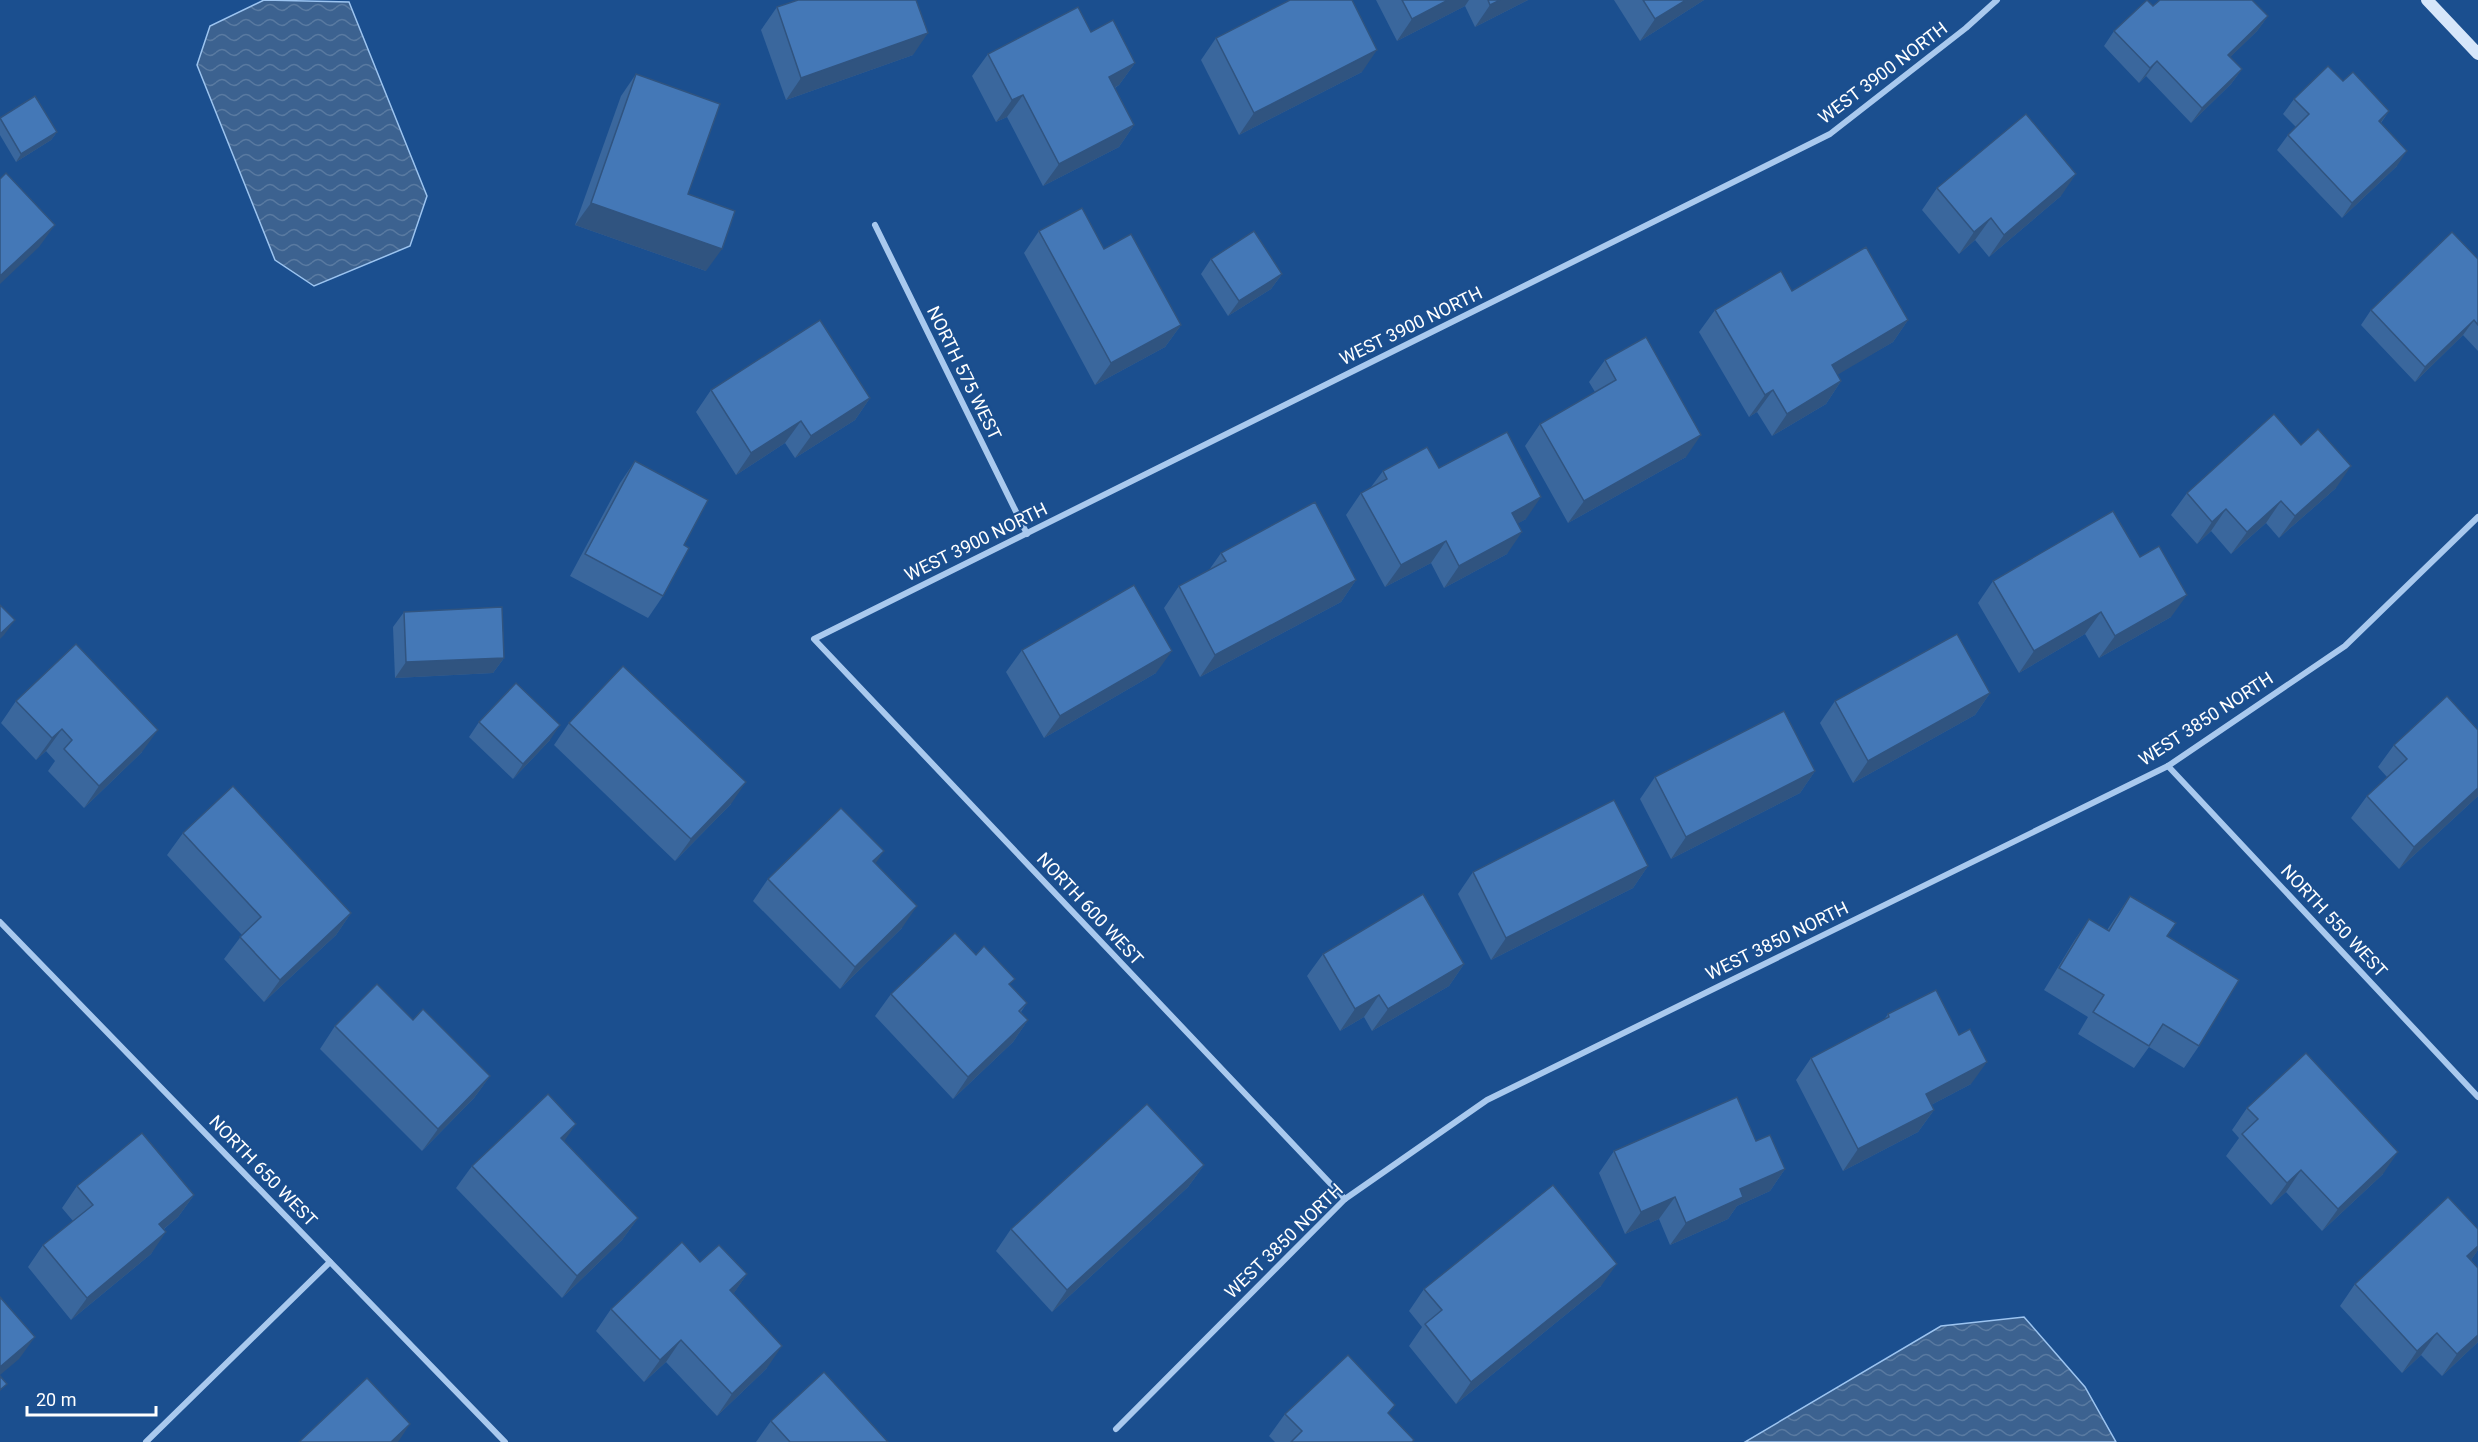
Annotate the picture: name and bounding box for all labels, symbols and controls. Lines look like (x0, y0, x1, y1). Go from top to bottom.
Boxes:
street label: WEST 3900 NORTH (1814, 17, 1951, 128)
street label: WEST 3900 NORTH (1336, 282, 1485, 369)
street label: NORTH 575 WEST (923, 303, 1006, 443)
street label: WEST 3900 NORTH (901, 498, 1050, 585)
street label: WEST 3850 NORTH (2135, 667, 2277, 770)
street label: NORTH 600 WEST (1033, 848, 1148, 969)
street label: NORTH 550 WEST (2277, 860, 2392, 981)
street label: WEST 3850 NORTH (1702, 897, 1851, 984)
street label: NORTH 650 WEST (205, 1111, 322, 1231)
street label: WEST 3850 NORTH (1220, 1179, 1347, 1302)
scale bar (27, 1379, 156, 1417)
text: 20 m (36, 1389, 76, 1410)

